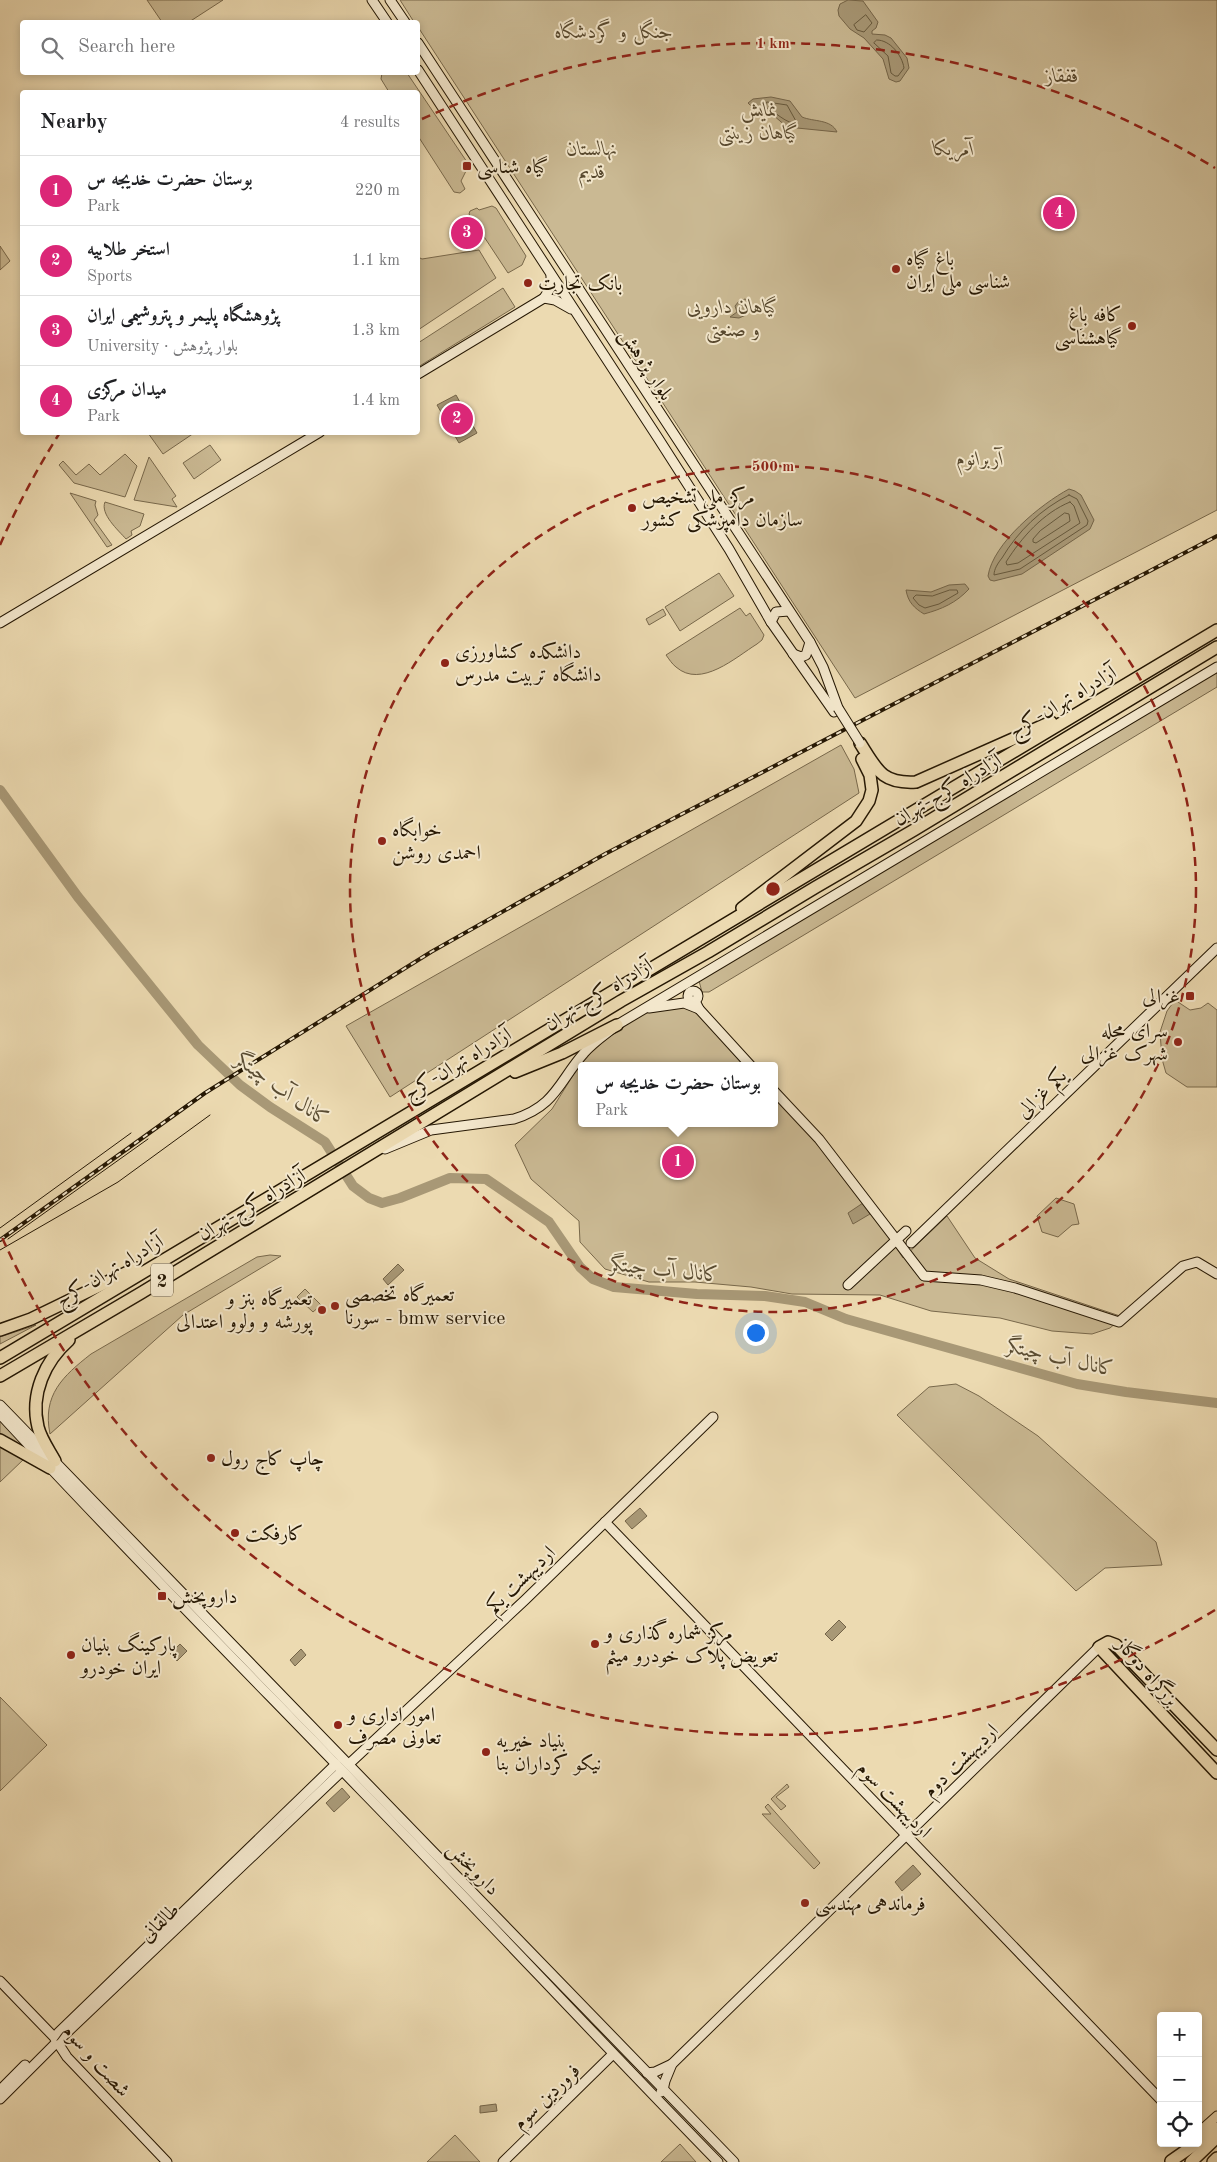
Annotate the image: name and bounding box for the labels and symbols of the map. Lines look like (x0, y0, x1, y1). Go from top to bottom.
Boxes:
park label: جنگل و گردشگاه (555, 18, 673, 45)
text: 1 km (756, 37, 790, 52)
park label: قفقاز (1043, 67, 1079, 87)
park label: نمایش گیاهان زینتی (718, 101, 800, 147)
park label: آمریکا (932, 136, 974, 162)
park label: نهالستان قدیم (567, 140, 617, 189)
place label: گیاه شناسی (477, 155, 548, 181)
marker: گیاه شناسی (461, 160, 473, 172)
pin: 4 (1043, 194, 1075, 232)
pin: 3 (451, 214, 483, 252)
place label: باغ گیاه‌ شناسی ملی ایران (906, 247, 1010, 296)
marker: باغ گیاه‌ شناسی ملی ایران (890, 263, 902, 275)
place label: بانک تجارت (538, 273, 622, 295)
marker: بانک تجارت (522, 277, 534, 289)
park label: گیاهان دارویی و صنعتی (687, 295, 779, 344)
place label: کافه باغ گیاهشناسی (1055, 305, 1122, 352)
marker: کافه باغ گیاهشناسی (1126, 320, 1138, 332)
street label: بلوار پژوهش (613, 326, 676, 406)
pin: 2 (441, 400, 473, 438)
park label: آربرانوم (956, 446, 1004, 476)
text: 500 m (752, 460, 794, 475)
place label: مرکز ملی تشخیص سازمان دامپزشکی کشور (640, 486, 803, 533)
marker: مرکز ملی تشخیص سازمان دامپزشکی کشور (626, 502, 638, 514)
place label: دانشکده کشاورزی دانشگاه تربیت مدرس (455, 641, 602, 686)
marker: دانشکده کشاورزی دانشگاه تربیت مدرس (439, 657, 451, 669)
street label: آزادراه تهران-کرج (1004, 658, 1126, 748)
street label: آزادراه کرج-تهران (889, 746, 1011, 836)
place label: خوابگاه احمدی روشن (392, 816, 481, 866)
marker: خوابگاه احمدی روشن (376, 835, 388, 847)
centre of rings (764, 880, 782, 898)
street label: آزادراه کرج-تهران (540, 951, 662, 1041)
place label: غزالی (1142, 988, 1180, 1010)
marker: غزالی (1184, 990, 1196, 1002)
street label: آزادراه تهران-کرج (399, 1020, 521, 1110)
place label: سرای محله شهرک غزالی (1081, 1022, 1168, 1067)
marker: سرای محله شهرک غزالی (1172, 1036, 1184, 1048)
water label: کانال آب چیتگر (228, 1045, 336, 1133)
street label: یکم غزالی (1012, 1064, 1077, 1128)
pin: 1 (662, 1143, 694, 1181)
street label: آزادراه کرج-تهران (193, 1161, 315, 1251)
street label: آزادراه تهران-کرج (51, 1227, 173, 1317)
water label: کانال آب چیتگر (606, 1250, 722, 1289)
road number: 2 (151, 1264, 173, 1296)
place label: تعمیرگاه تخصصی سورنا - bmw service (345, 1282, 505, 1330)
place label: تعمیرگاه بنز و پورشه و ولوو اعتدالی (176, 1286, 313, 1336)
marker: تعمیرگاه تخصصی سورنا - bmw service (329, 1300, 341, 1312)
marker: تعمیرگاه بنز و پورشه و ولوو اعتدالی (316, 1304, 328, 1316)
your location (743, 1320, 769, 1346)
water label: کانال آب چیتگر (1002, 1331, 1118, 1383)
place label: چاپ کاج رول (221, 1449, 324, 1476)
marker: چاپ کاج رول (205, 1452, 217, 1464)
place label: کارفکت (245, 1523, 304, 1545)
marker: کارفکت (229, 1527, 241, 1539)
street label: اردیبهشت یکم (482, 1541, 565, 1623)
place label: داروپخش (172, 1588, 237, 1610)
marker: داروپخش (156, 1590, 168, 1602)
place label: مرکز شماره‌گذاری و تعویض پلاک خودرو میثم (603, 1618, 778, 1675)
street label: بزرگراه دوگاز (1110, 1630, 1185, 1711)
place label: پارکینگ بنیان ایران خودرو (79, 1631, 177, 1680)
marker: مرکز شماره‌گذاری و تعویض پلاک خودرو میثم (589, 1638, 601, 1650)
marker: پارکینگ بنیان ایران خودرو (65, 1649, 77, 1661)
place label: امور اداری و تعاونی مصرف (346, 1706, 441, 1751)
marker: امور اداری و تعاونی مصرف (332, 1719, 344, 1731)
street label: اردیبهشت دوم (920, 1721, 1007, 1806)
place label: بنیاد خیریه نیکو کرداران بنا (496, 1732, 602, 1776)
marker: بنیاد خیریه نیکو کرداران بنا (480, 1746, 492, 1758)
street label: اردیبهشت سوم (848, 1759, 934, 1846)
street label: داروپخش (441, 1839, 502, 1901)
place label: فرماندهی مهندسی (815, 1895, 926, 1918)
marker: فرماندهی مهندسی (799, 1897, 811, 1909)
street label: طالقانی (137, 1900, 184, 1947)
street label: شصت و سوم (54, 2021, 133, 2105)
street label: فروردین سوم (510, 2061, 589, 2138)

